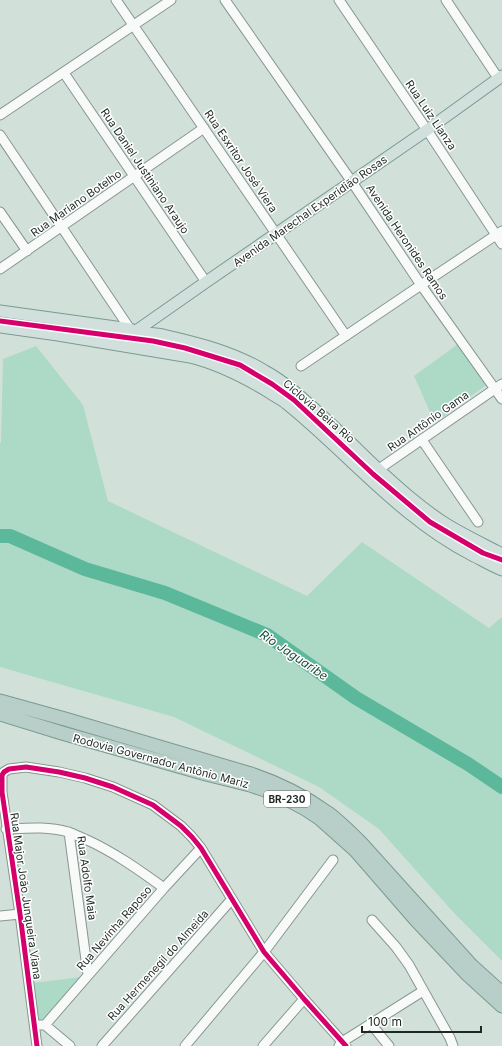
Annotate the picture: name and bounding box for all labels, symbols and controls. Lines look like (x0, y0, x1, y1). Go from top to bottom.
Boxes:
street label: Rua Luiz Lianza (402, 77, 460, 153)
street label: Rua Daniel Justiniano Araujo (98, 106, 193, 237)
street label: Rua Esxritor José Viera (201, 107, 281, 215)
street label: Avenida Marechal Experidião Rosas (230, 152, 390, 270)
street label: Rua Mariano Botelho (28, 166, 124, 240)
street label: Avenida Heronides Ramos (363, 182, 451, 302)
street label: Ciclovia Beira Rio (280, 376, 358, 446)
street label: Rua Antônio Gama (385, 388, 471, 454)
water label: Rio Jaguaribe (257, 627, 331, 683)
street label: Rodovia Governador Antônio Mariz (72, 731, 250, 791)
road number: BR-230 (264, 791, 310, 807)
street label: Rua Major João Junqueira Viana (7, 812, 45, 980)
street label: Rua Adolfo Maia (74, 835, 100, 921)
street label: Rua Nevinha Raposo (73, 883, 155, 973)
street label: Rua Hermenegil do Almeida (105, 907, 211, 1023)
scale bar (362, 1008, 481, 1034)
text: 100 m (368, 1014, 402, 1029)

